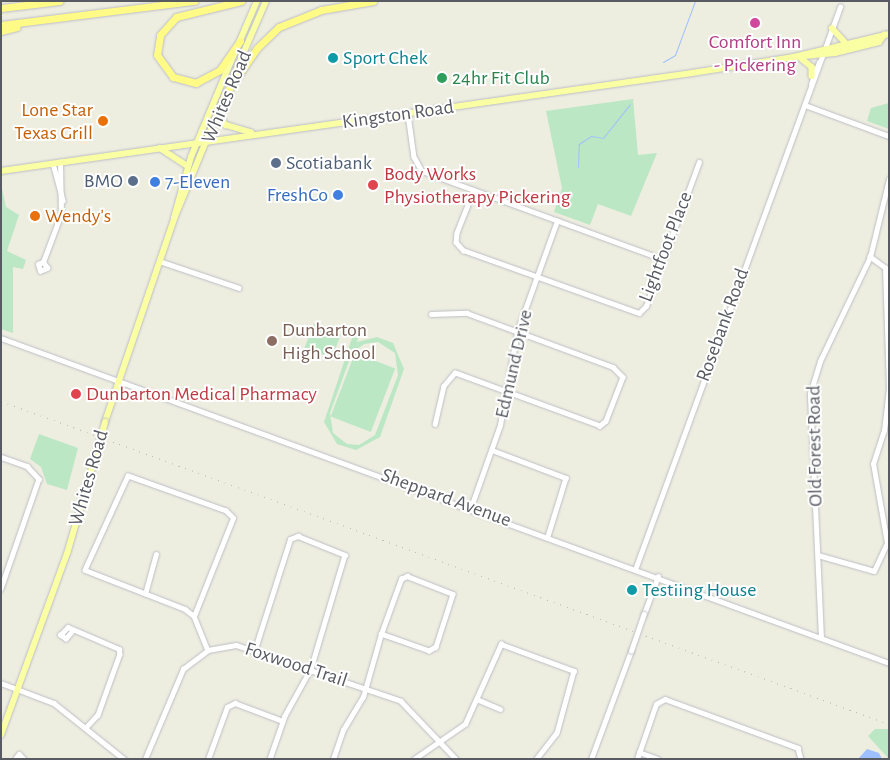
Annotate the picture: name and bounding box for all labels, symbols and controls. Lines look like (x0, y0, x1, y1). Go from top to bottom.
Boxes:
marker: Comfort Inn - Pickering (749, 17, 761, 29)
place label: Comfort Inn - Pickering (709, 31, 801, 78)
place label: Sport Chek (343, 46, 428, 70)
street label: Whites Road (197, 47, 257, 147)
marker: Sport Chek (327, 52, 339, 64)
place label: 24hr Fit Club (452, 66, 550, 90)
marker: 24hr Fit Club (436, 72, 448, 84)
street label: Kingston Road (341, 95, 455, 135)
place label: Lone Star Texas Grill (14, 98, 93, 145)
marker: Lone Star Texas Grill (97, 115, 109, 127)
place label: Scotiabank (286, 151, 372, 175)
marker: Scotiabank (270, 157, 282, 169)
place label: Body Works Physiotherapy Pickering (384, 162, 571, 209)
place label: BMO (84, 169, 123, 193)
place label: 7-Eleven (165, 170, 230, 194)
marker: BMO (127, 175, 139, 187)
marker: 7-Eleven (149, 176, 161, 188)
marker: Body Works Physiotherapy Pickering (366, 178, 380, 192)
place label: FreshCo (267, 183, 328, 207)
street label: Lightfoot Place (634, 188, 698, 306)
marker: FreshCo (332, 189, 344, 201)
place label: Wendy's (45, 204, 111, 228)
marker: Wendy's (29, 210, 41, 222)
street label: Rosebank Road (691, 265, 755, 385)
street label: Edmund Drive (490, 307, 538, 421)
place label: Dunbarton High School (282, 318, 376, 365)
marker: Dunbarton High School (266, 335, 278, 347)
place label: Dunbarton Medical Pharmacy (86, 382, 317, 406)
street label: Old Forest Road (802, 385, 828, 507)
marker: Dunbarton Medical Pharmacy (70, 388, 82, 400)
street label: Whites Road (64, 427, 114, 529)
street label: Sheppard Avenue (378, 463, 514, 533)
place label: Testiing House (642, 578, 756, 602)
marker: Testiing House (626, 584, 638, 596)
street label: Foxwood Trail (242, 637, 350, 693)

